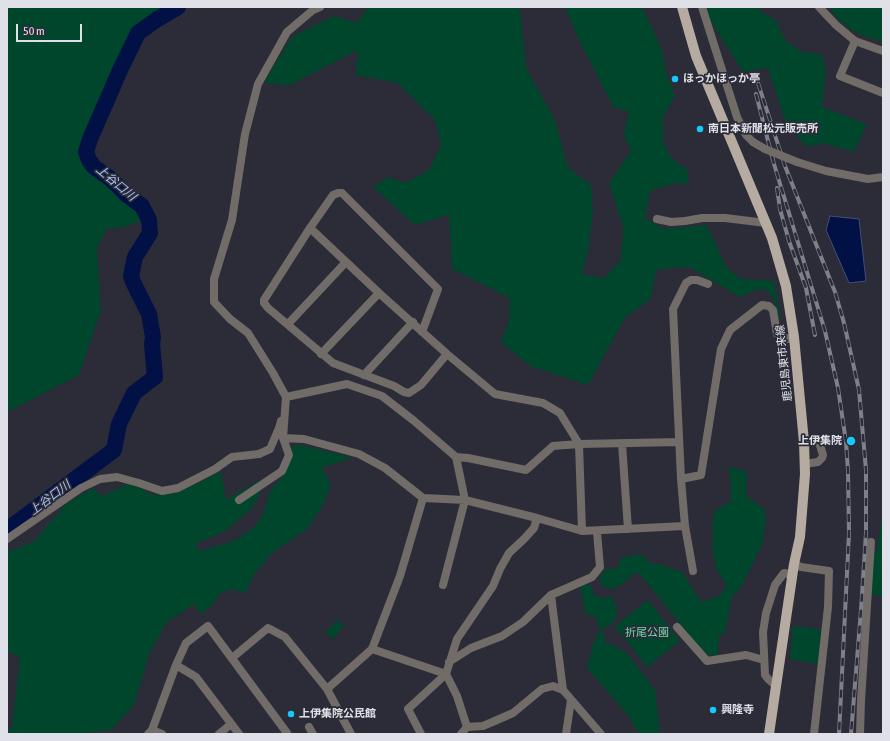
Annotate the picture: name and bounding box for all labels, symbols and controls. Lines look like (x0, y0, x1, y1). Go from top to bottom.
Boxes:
scale bar (18, 16, 84, 42)
text: 50 m (23, 24, 45, 38)
place label: ほっかほっか亭 (683, 72, 760, 86)
marker: ほっかほっか亭 (670, 74, 680, 84)
place label: 南日本新聞松元販売所 (708, 122, 818, 136)
marker: 南日本新聞松元販売所 (695, 124, 705, 134)
water label: 上谷口川 (93, 162, 139, 204)
street label: 鹿児島東市来線 (773, 324, 795, 402)
place label: 上伊集院 (798, 434, 842, 448)
marker: 上伊集院 (845, 435, 857, 447)
water label: 上谷口川 (26, 478, 74, 518)
park label: 折尾公園 (625, 626, 669, 640)
place label: 興隆寺 (721, 703, 754, 717)
marker: 興隆寺 (708, 705, 718, 715)
place label: 上伊集院公民館 (299, 707, 376, 721)
marker: 上伊集院公民館 (286, 709, 296, 719)

